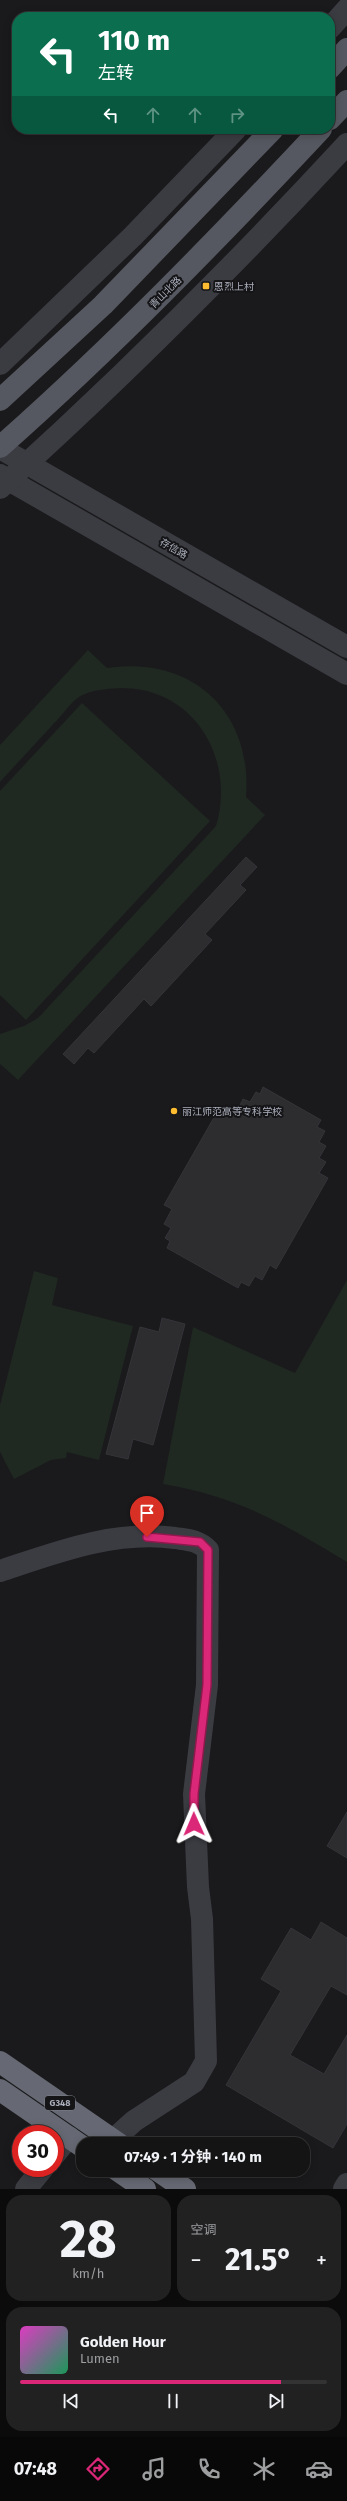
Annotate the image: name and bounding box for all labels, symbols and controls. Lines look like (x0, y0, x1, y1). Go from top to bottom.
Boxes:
text: 110 m (98, 24, 170, 57)
icon: left (32, 28, 84, 80)
text: 左转 (98, 62, 134, 84)
icon: left (100, 104, 122, 126)
icon: ahead (142, 104, 164, 126)
icon: ahead (184, 104, 206, 126)
icon: right (226, 104, 248, 126)
street label: 青山北路 (147, 274, 184, 311)
marker: 恩烈上村 (201, 281, 211, 291)
place label: 恩烈上村 (214, 281, 254, 293)
street label: 存信路 (158, 536, 189, 562)
marker: 丽江师范高等专科学校 (169, 1106, 179, 1116)
place label: 丽江师范高等专科学校 (182, 1106, 282, 1118)
pin (130, 1496, 164, 1537)
icon: arrive (136, 1502, 158, 1524)
position arrow (173, 1803, 215, 1845)
road number: G348 (45, 2096, 75, 2110)
speed limit sign: 30 (12, 2125, 64, 2177)
text: 07:49 · 1 分钟 · 140 m (124, 2148, 262, 2166)
text: 28 (60, 2208, 117, 2271)
text: 空调 (191, 2222, 217, 2237)
text: 21.5° (225, 2242, 293, 2278)
text: − (191, 2247, 202, 2274)
text: + (316, 2247, 327, 2274)
text: km/h (72, 2266, 104, 2281)
text: Golden Hour (80, 2333, 166, 2351)
text: Lumen (80, 2351, 120, 2366)
icon: previous (60, 2390, 82, 2412)
icon: pause (162, 2390, 184, 2412)
icon: next (265, 2390, 287, 2412)
icon: directions (84, 2455, 112, 2483)
icon: music (140, 2455, 168, 2483)
icon: phone (195, 2455, 223, 2483)
icon: climate (250, 2455, 278, 2483)
icon: car (305, 2455, 333, 2483)
text: 07:48 (14, 2458, 57, 2480)

